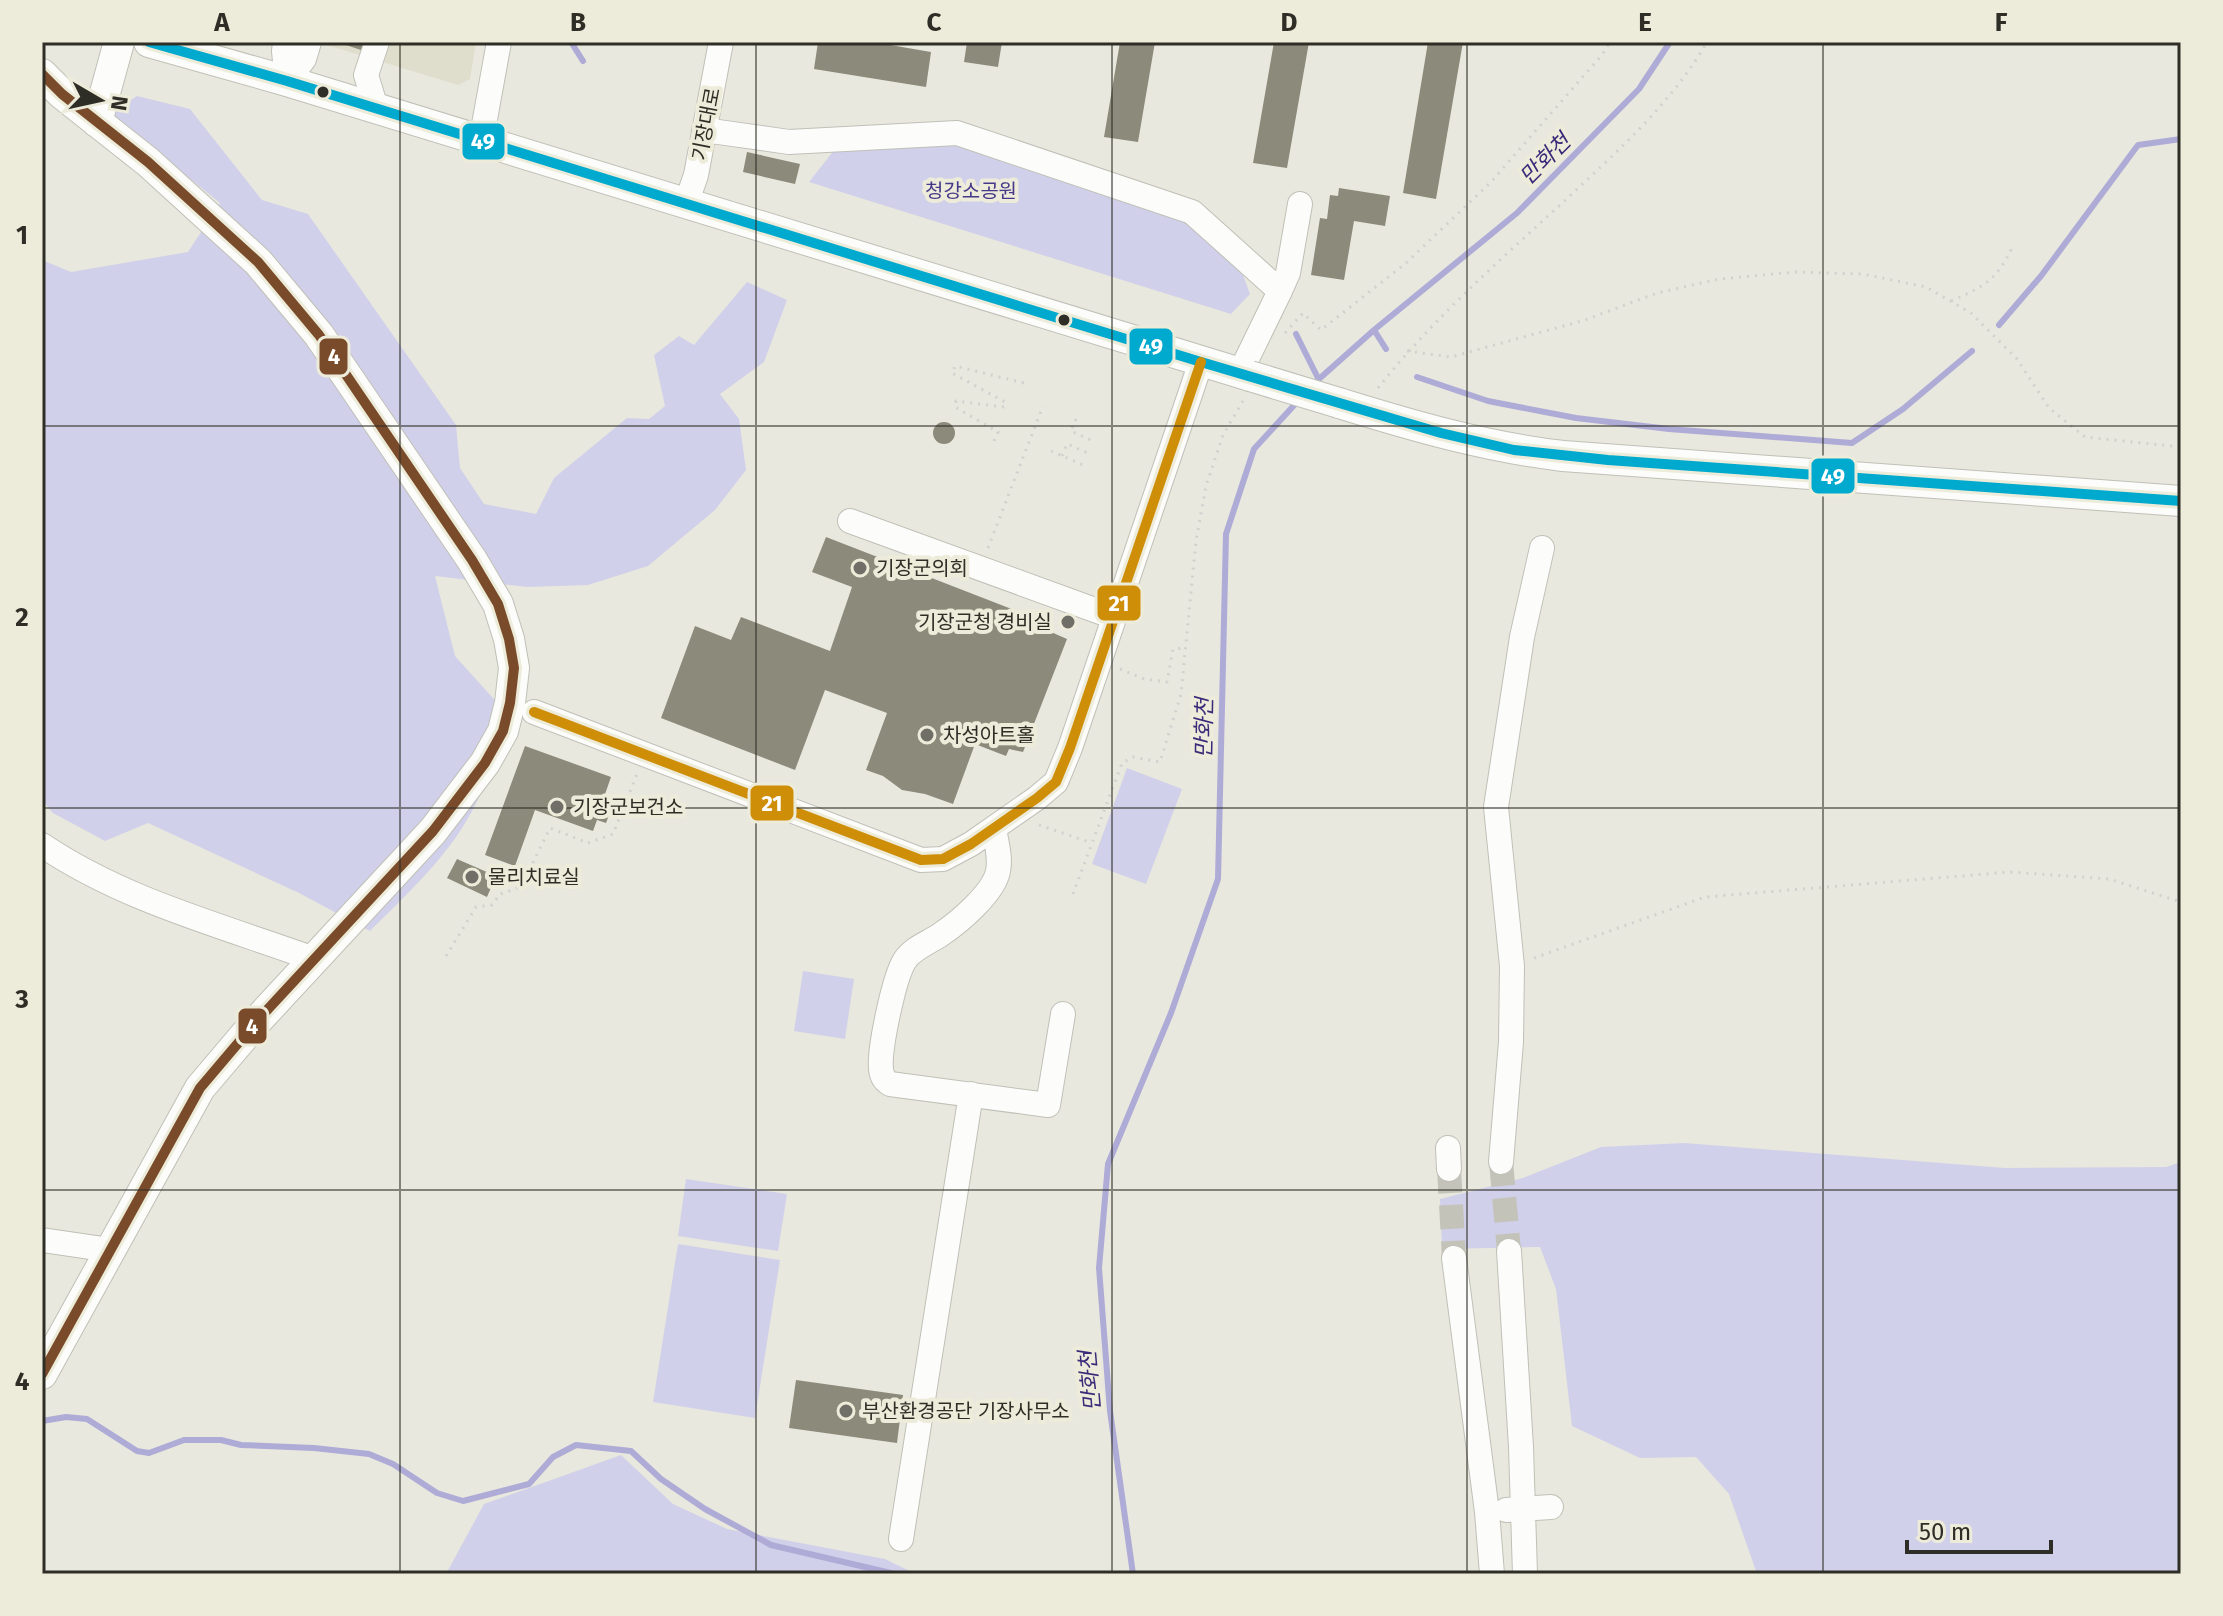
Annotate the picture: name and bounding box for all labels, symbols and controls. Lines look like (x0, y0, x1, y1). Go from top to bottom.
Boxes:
text: A (213, 7, 230, 38)
text: B (570, 7, 586, 38)
text: C (927, 7, 942, 38)
text: D (1281, 7, 1298, 38)
text: E (1638, 7, 1652, 38)
text: F (1995, 7, 2008, 38)
north arrow (60, 60, 140, 140)
unlabelled marker (315, 84, 331, 100)
street label: 기장대로 (687, 86, 725, 162)
text: N (105, 94, 134, 112)
line badge: 49 (461, 122, 506, 161)
water label: 만화천 (1514, 126, 1578, 190)
text: 49 (471, 128, 495, 155)
park label: 청강소공원 (925, 179, 1017, 203)
text: 1 (16, 220, 28, 251)
unlabelled marker (1056, 312, 1072, 328)
line badge: 49 (1128, 327, 1174, 366)
text: 49 (1139, 333, 1163, 360)
line badge: 4 (318, 337, 349, 376)
text: 4 (328, 343, 340, 370)
line badge: 49 (1810, 457, 1856, 495)
text: 49 (1821, 463, 1845, 490)
place label: 기장군의회 (876, 556, 968, 580)
marker: 기장군의회 (851, 559, 869, 577)
line badge: 21 (1096, 584, 1142, 622)
text: 21 (1108, 590, 1130, 617)
text: 2 (15, 602, 29, 633)
place label: 기장군청 경비실 (918, 610, 1052, 634)
marker: 기장군청 경비실 (1059, 613, 1077, 631)
water label: 만화천 (1190, 695, 1218, 759)
place label: 차성아트홀 (943, 723, 1035, 747)
marker: 차성아트홀 (918, 726, 936, 744)
line badge: 21 (749, 784, 795, 822)
text: 21 (761, 790, 783, 817)
place label: 기장군보건소 (573, 795, 683, 819)
marker: 기장군보건소 (548, 798, 566, 816)
place label: 물리치료실 (488, 865, 580, 889)
marker: 물리치료실 (463, 868, 481, 886)
text: 3 (14, 984, 29, 1015)
line badge: 4 (237, 1007, 268, 1045)
text: 4 (246, 1013, 258, 1040)
water label: 만화천 (1074, 1347, 1106, 1412)
text: 4 (15, 1366, 30, 1397)
place label: 부산환경공단 기장사무소 (862, 1399, 1070, 1423)
marker: 부산환경공단 기장사무소 (837, 1402, 855, 1420)
scale bar (1907, 1504, 2051, 1554)
text: 50 m (1919, 1518, 1971, 1546)

